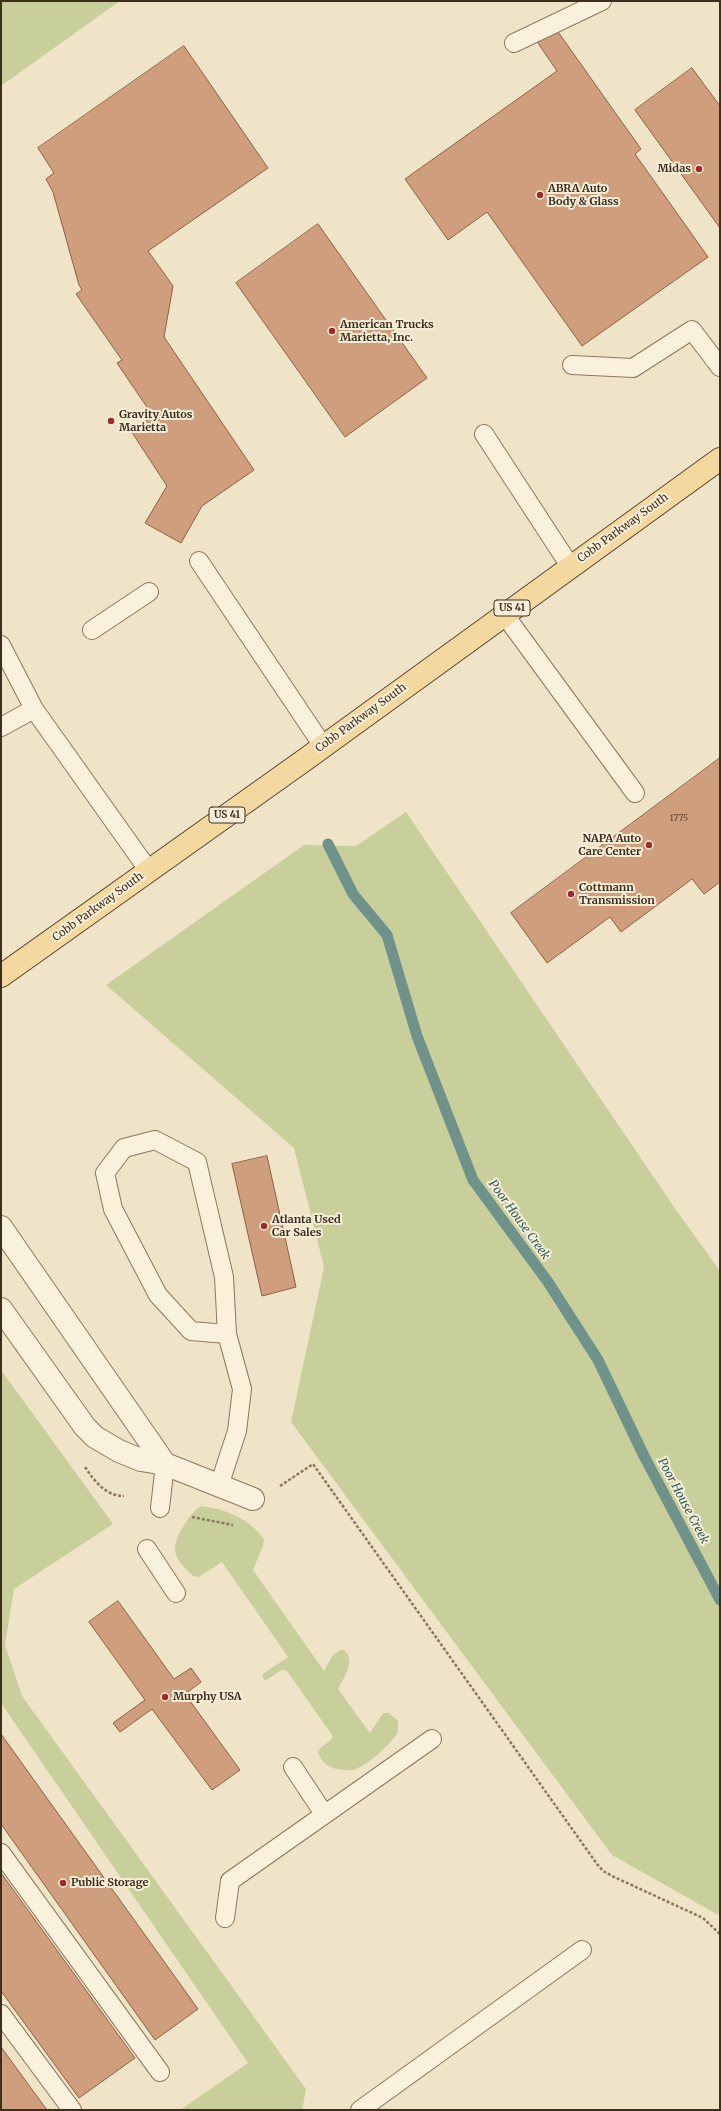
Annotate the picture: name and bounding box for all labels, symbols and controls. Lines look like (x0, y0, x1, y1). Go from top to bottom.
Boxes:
place label: Midas (657, 162, 691, 176)
marker: Midas (694, 164, 704, 174)
place label: ABRA Auto Body & Glass (548, 182, 619, 208)
marker: ABRA Auto Body & Glass (535, 190, 545, 200)
place label: American Trucks Marietta, Inc. (340, 318, 434, 344)
marker: American Trucks Marietta, Inc. (327, 326, 337, 336)
place label: Gravity Autos Marietta (119, 408, 193, 434)
marker: Gravity Autos Marietta (106, 416, 116, 426)
street label: Cobb Parkway South (575, 491, 671, 565)
road number: US 41 (494, 600, 530, 616)
street label: Cobb Parkway South (313, 681, 409, 755)
road number: US 41 (209, 807, 245, 823)
house number: 1775 (670, 813, 688, 823)
place label: NAPA Auto Care Center (579, 832, 641, 858)
marker: NAPA Auto Care Center (644, 840, 654, 850)
street label: Cobb Parkway South (50, 870, 146, 944)
place label: Cottmann Transmission (579, 881, 655, 907)
marker: Cottmann Transmission (566, 889, 576, 899)
water label: Poor House Creek (485, 1177, 553, 1263)
place label: Atlanta Used Car Sales (272, 1213, 341, 1239)
marker: Atlanta Used Car Sales (259, 1221, 269, 1231)
water label: Poor House Creek (654, 1456, 712, 1546)
place label: Murphy USA (173, 1690, 242, 1704)
marker: Murphy USA (160, 1692, 170, 1702)
place label: Public Storage (71, 1876, 148, 1890)
marker: Public Storage (58, 1878, 68, 1888)

